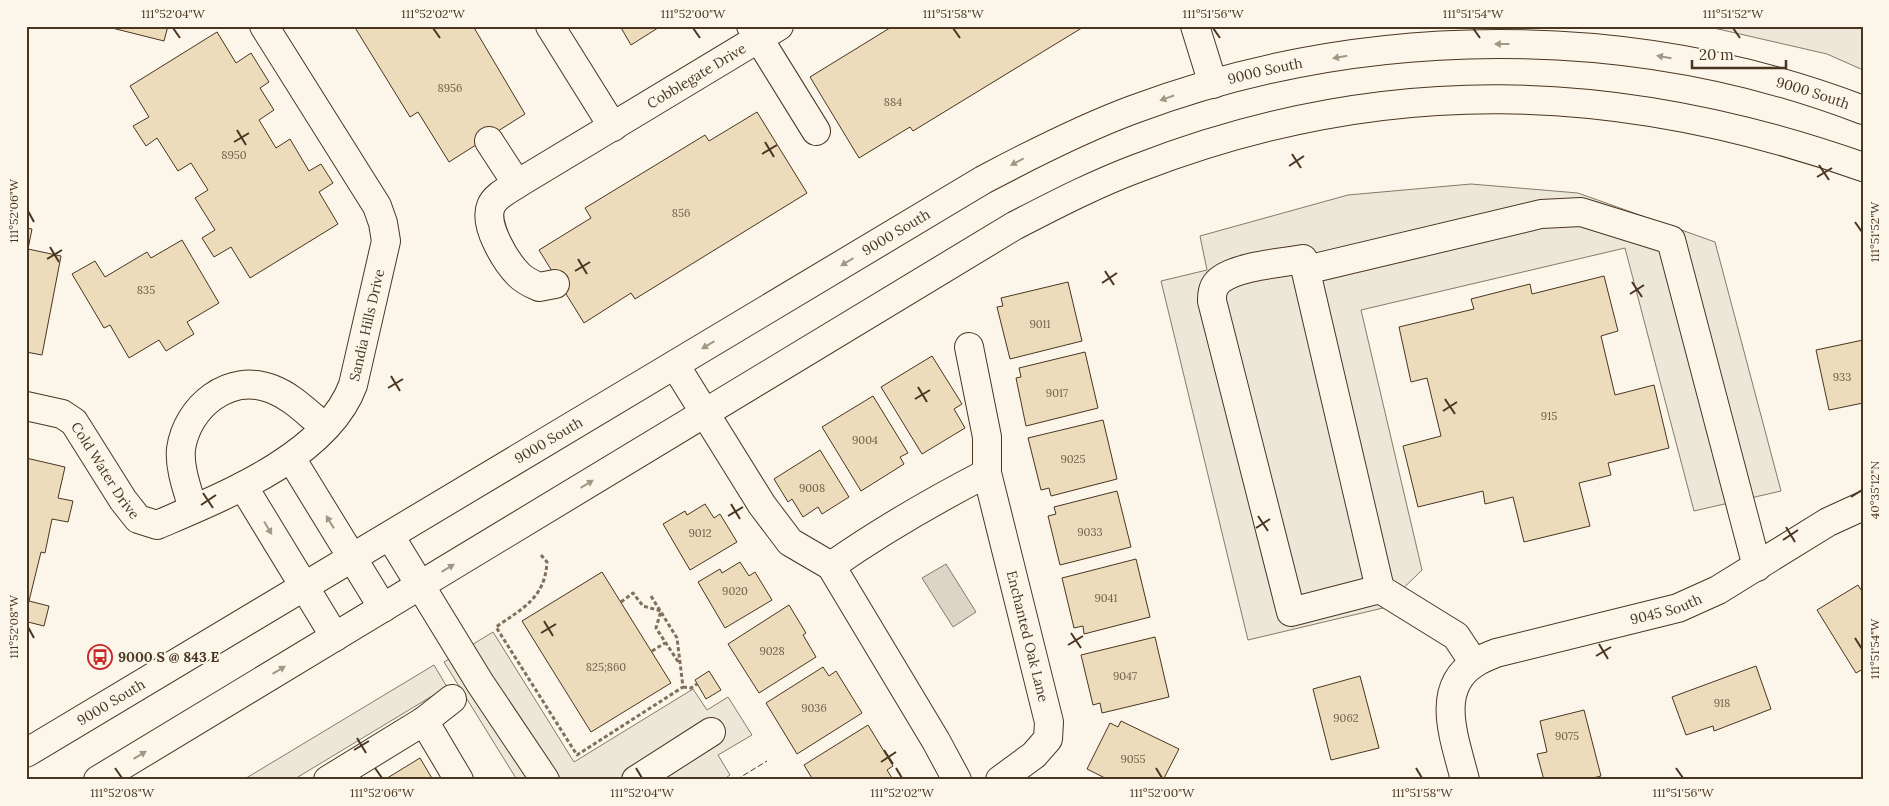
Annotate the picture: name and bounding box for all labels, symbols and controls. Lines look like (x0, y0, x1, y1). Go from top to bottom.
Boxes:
text: 111°52'04"W (141, 6, 206, 21)
text: 111°52'02"W (401, 6, 466, 21)
text: 111°52'00"W (661, 6, 726, 21)
text: 111°51'58"W (923, 6, 984, 21)
text: 111°51'56"W (1183, 6, 1245, 21)
text: 111°51'54"W (1443, 6, 1504, 21)
text: 111°51'52"W (1703, 6, 1764, 21)
scale bar (1692, 38, 1785, 70)
street label: Cobblegate Drive (644, 39, 749, 113)
one-way arrow (1494, 41, 1510, 49)
text: 20 m (1699, 45, 1734, 64)
one-way arrow (1332, 53, 1348, 61)
one-way arrow (1656, 53, 1671, 61)
street label: 9000 South (1226, 54, 1304, 88)
street label: 9000 South (1774, 73, 1852, 113)
house number: 8956 (438, 81, 462, 95)
house number: 884 (884, 95, 902, 109)
one-way arrow (1159, 95, 1174, 103)
house number: 8950 (221, 148, 247, 162)
one-way arrow (1010, 158, 1025, 166)
text: 111°52'06"W (6, 178, 21, 243)
text: 111°51'52"W (1867, 201, 1882, 262)
street label: 9000 South (859, 205, 933, 259)
house number: 856 (672, 206, 690, 220)
one-way arrow (840, 257, 853, 266)
street label: Sandia Hills Drive (345, 267, 388, 383)
house number: 835 (137, 283, 155, 297)
house number: 9011 (1029, 317, 1051, 331)
one-way arrow (701, 341, 714, 350)
house number: 933 (1833, 370, 1851, 384)
house number: 9017 (1046, 386, 1068, 400)
house number: 915 (1541, 409, 1557, 423)
street label: 9000 South (511, 413, 586, 467)
street label: Cold Water Drive (67, 419, 144, 523)
house number: 9004 (852, 433, 878, 447)
house number: 9025 (1060, 452, 1086, 466)
text: 40°35'12"N (1867, 461, 1882, 519)
one-way arrow (581, 480, 594, 489)
house number: 9008 (799, 481, 825, 495)
one-way arrow (325, 515, 335, 528)
one-way arrow (264, 522, 273, 535)
house number: 9033 (1077, 525, 1103, 539)
house number: 9012 (688, 526, 712, 540)
one-way arrow (442, 564, 455, 573)
street label: Enchanted Oak Lane (1003, 569, 1053, 704)
house number: 9020 (722, 584, 748, 598)
street label: 9045 South (1628, 590, 1704, 629)
house number: 9041 (1094, 591, 1118, 605)
text: 111°52'08"W (6, 594, 21, 659)
text: 111°51'54"W (1867, 618, 1882, 679)
bus stop icon: 9000 S @ 843 E (87, 644, 113, 670)
house number: 9028 (759, 644, 785, 658)
place label: 9000 S @ 843 E (118, 648, 219, 666)
house number: 825;860 (586, 660, 626, 674)
one-way arrow (273, 666, 286, 675)
house number: 9047 (1113, 669, 1137, 683)
street label: 9000 South (74, 675, 148, 729)
house number: 918 (1714, 696, 1730, 710)
house number: 9036 (801, 701, 827, 715)
house number: 9062 (1333, 711, 1359, 725)
house number: 9075 (1555, 729, 1579, 743)
one-way arrow (134, 750, 147, 759)
house number: 9055 (1120, 752, 1146, 766)
text: 111°52'08"W (90, 785, 155, 800)
text: 111°52'06"W (350, 785, 415, 800)
text: 111°52'04"W (610, 785, 675, 800)
text: 111°52'02"W (870, 785, 935, 800)
text: 111°52'00"W (1130, 785, 1195, 800)
text: 111°51'58"W (1392, 785, 1453, 800)
text: 111°51'56"W (1653, 785, 1715, 800)

